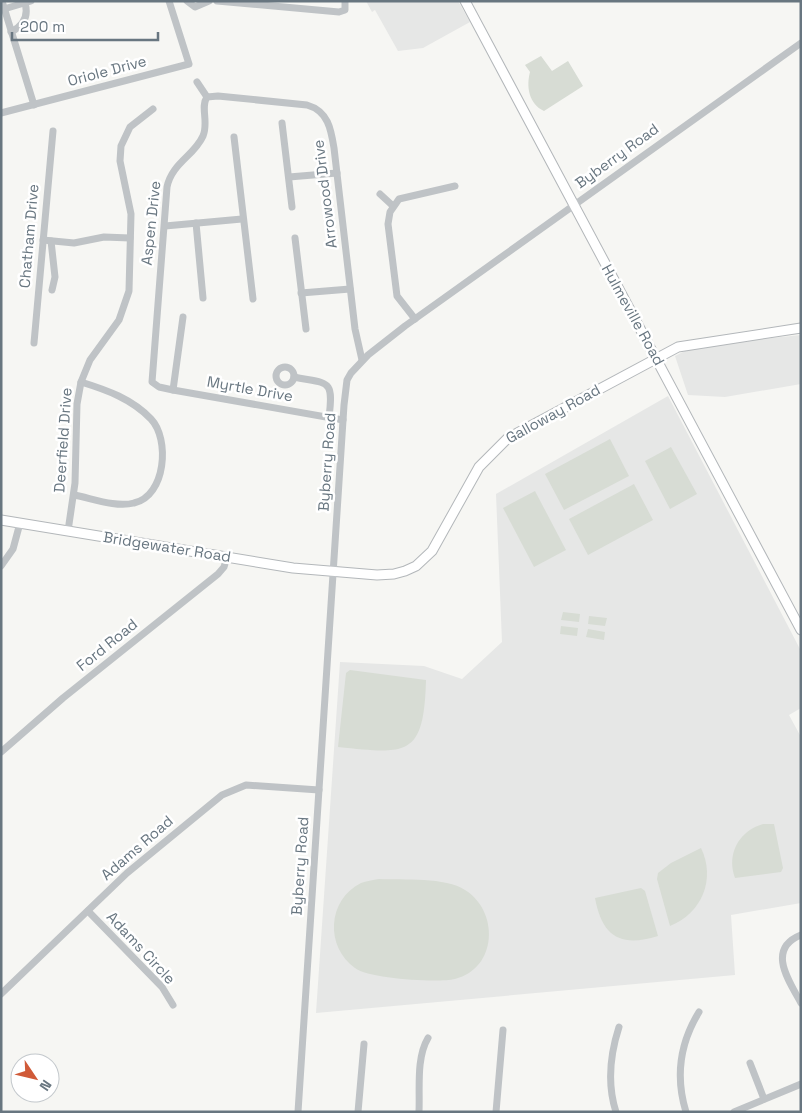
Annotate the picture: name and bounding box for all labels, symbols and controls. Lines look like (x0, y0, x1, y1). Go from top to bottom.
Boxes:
scale bar (12, 10, 159, 42)
text: 200 m (20, 17, 65, 36)
street label: Oriole Drive (65, 51, 149, 90)
street label: Byberry Road (571, 119, 662, 192)
street label: Arrowood Drive (308, 138, 341, 250)
street label: Aspen Drive (137, 180, 164, 266)
street label: Chatham Drive (14, 183, 43, 289)
street label: Hulmeville Road (598, 261, 669, 369)
street label: Myrtle Drive (206, 372, 295, 405)
street label: Galloway Road (502, 380, 603, 447)
street label: Deerfield Drive (49, 387, 76, 493)
street label: Byberry Road (314, 412, 339, 512)
street label: Bridgewater Road (102, 527, 232, 566)
street label: Ford Road (72, 614, 141, 675)
street label: Adams Road (97, 811, 177, 884)
street label: Byberry Road (287, 816, 312, 916)
street label: Adams Circle (103, 907, 180, 988)
north arrow (10, 1053, 60, 1103)
text: N (36, 1076, 56, 1094)

